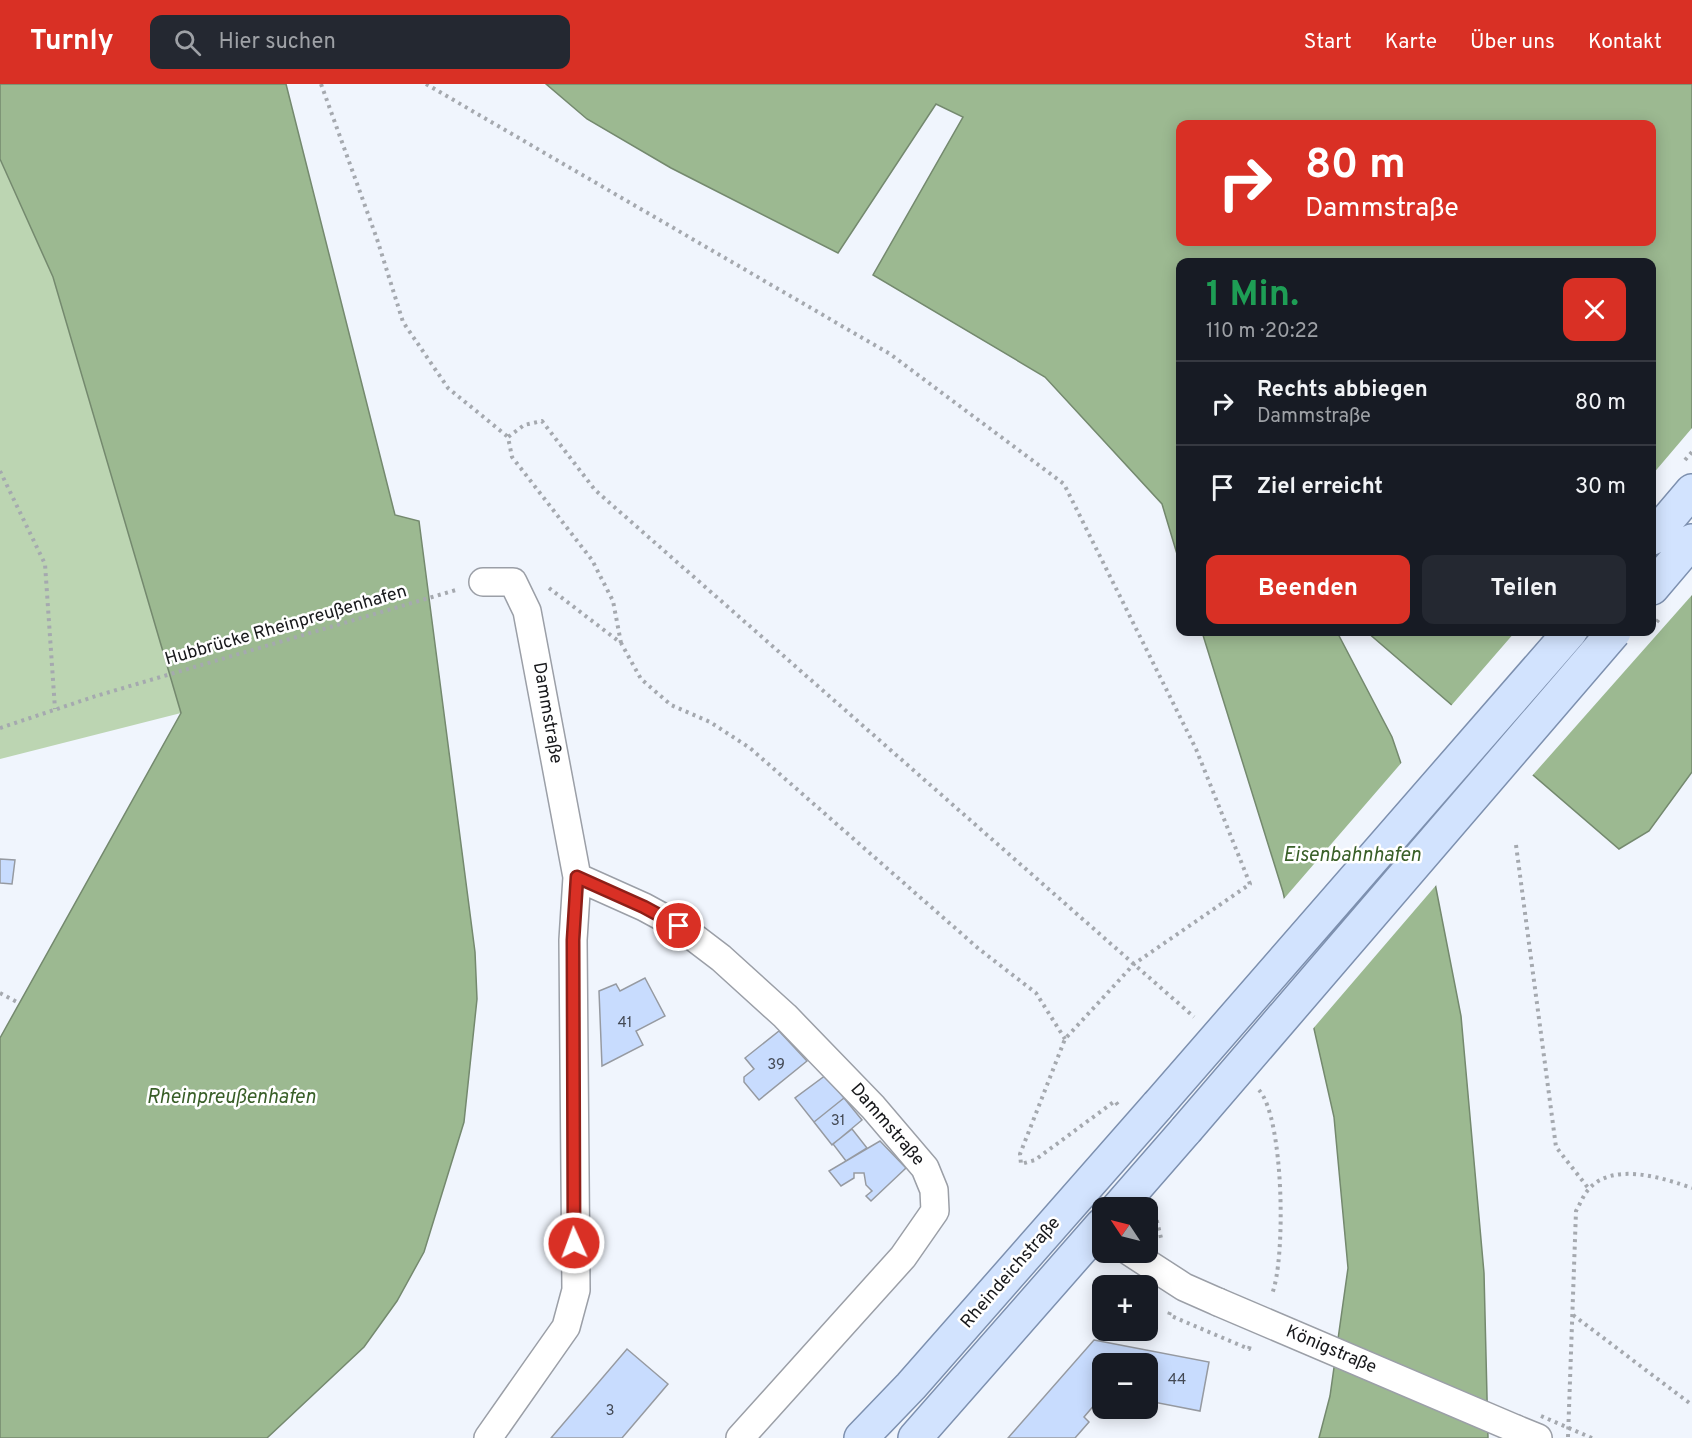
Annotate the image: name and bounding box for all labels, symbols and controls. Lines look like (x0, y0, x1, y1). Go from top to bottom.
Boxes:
search box (150, 15, 570, 69)
text: Turnly (30, 24, 114, 60)
icon: search (171, 26, 204, 59)
text: Hier suchen (219, 29, 336, 56)
text: Start (1304, 29, 1352, 56)
text: Karte (1385, 29, 1437, 56)
text: Über uns (1470, 29, 1555, 56)
text: Kontakt (1588, 29, 1662, 56)
text: 80 m (1305, 140, 1406, 193)
icon: right (1206, 144, 1284, 222)
text: Dammstraße (1305, 192, 1459, 226)
text: 1 Min. (1206, 273, 1299, 319)
button: close (1563, 278, 1626, 341)
text: 110 m · 20:22 (1206, 319, 1319, 345)
text: Rechts abbiegen (1257, 377, 1428, 404)
icon: right (1206, 387, 1239, 420)
text: 80 m (1575, 390, 1626, 417)
text: Dammstraße (1257, 404, 1371, 430)
icon: arrive (1206, 471, 1239, 504)
text: Ziel erreicht (1257, 474, 1383, 501)
text: 30 m (1575, 474, 1626, 501)
button: Beenden (1206, 555, 1410, 624)
button: Teilen (1422, 555, 1626, 624)
street label: Hubbrücke Rheinpreußenhafen (162, 580, 410, 672)
street label: Dammstraße (527, 661, 567, 765)
water label: Eisenbahnhafen (1283, 843, 1421, 869)
pin (653, 900, 704, 951)
icon: arrive (662, 909, 695, 942)
house number: 41 (618, 1014, 632, 1033)
house number: 39 (767, 1056, 785, 1075)
street label: Dammstraße (845, 1079, 929, 1171)
water label: Rheinpreußenhafen (146, 1085, 316, 1111)
house number: 31 (831, 1112, 845, 1131)
north arrow (1092, 1197, 1158, 1263)
map controls (1092, 1197, 1158, 1419)
position arrow (542, 1211, 606, 1275)
street label: Rheindeichstraße (956, 1212, 1066, 1334)
button: + (1092, 1275, 1158, 1341)
street label: Königstraße (1282, 1321, 1380, 1379)
button: − (1092, 1353, 1158, 1419)
house number: 44 (1168, 1371, 1186, 1390)
house number: 3 (605, 1402, 615, 1421)

